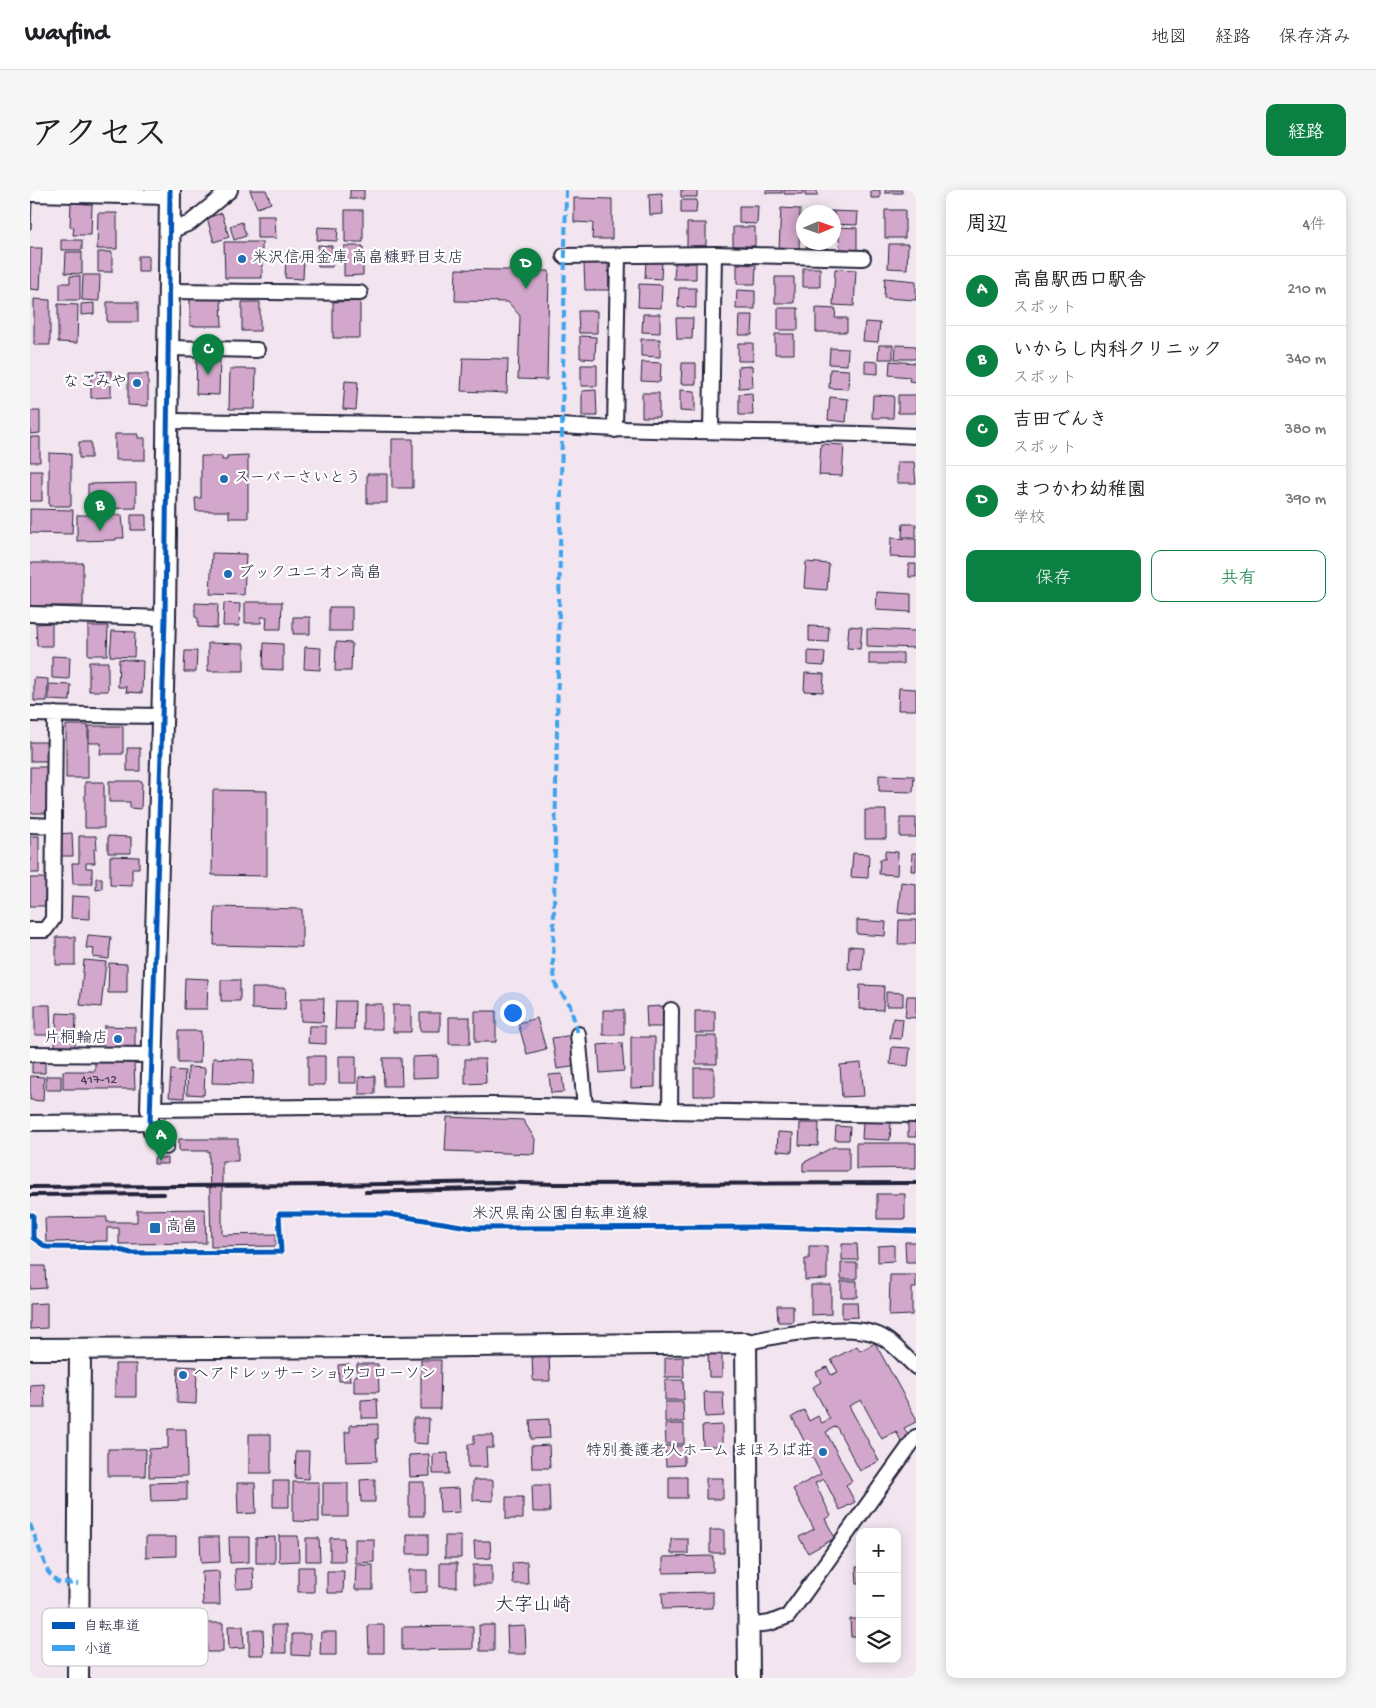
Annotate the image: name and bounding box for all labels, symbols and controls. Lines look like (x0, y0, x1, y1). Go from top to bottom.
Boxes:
text: Wayfind (25, 20, 109, 49)
text: 地図 (1151, 28, 1187, 49)
text: 経路 (1215, 28, 1251, 49)
text: 保存済み (1279, 28, 1351, 49)
button: 経路 (1266, 104, 1346, 156)
text: アクセス (30, 117, 168, 158)
north arrow (796, 205, 841, 250)
text: 周辺 (966, 214, 1008, 239)
text: 4件 (1302, 217, 1326, 236)
place label: 米沢信用金庫 高畠糠野目支店 (252, 248, 464, 269)
pin: D (510, 248, 542, 289)
marker: 米沢信用金庫 高畠糠野目支店 (236, 253, 248, 265)
text: 高畠駅西口駅舎 (1013, 270, 1146, 293)
text: A (977, 281, 987, 300)
text: 210 m (1287, 281, 1326, 300)
text: スポット (1013, 300, 1077, 319)
pin: C (192, 334, 224, 375)
text: いからし内科クリニック (1013, 340, 1222, 363)
text: B (978, 351, 986, 370)
text: 340 m (1286, 351, 1326, 370)
text: スポット (1013, 370, 1077, 389)
place label: なごみや (63, 374, 127, 393)
marker: なごみや (131, 377, 143, 389)
text: 吉田でんき (1013, 410, 1108, 433)
text: C (978, 421, 986, 440)
text: 380 m (1285, 421, 1326, 440)
text: スポット (1013, 440, 1077, 459)
place label: スーパーさいとう (234, 470, 361, 489)
marker: スーパーさいとう (218, 473, 230, 485)
text: まつかわ幼稚園 (1013, 480, 1146, 503)
pin: B (84, 490, 116, 531)
text: D (977, 491, 987, 510)
text: 390 m (1285, 491, 1326, 510)
text: 学校 (1013, 510, 1045, 529)
button: 保存 (966, 550, 1141, 602)
button: 共有 (1151, 550, 1326, 602)
place label: ブックユニオン高畠 (238, 563, 382, 584)
marker: ブックユニオン高畠 (222, 568, 234, 580)
your location (500, 1000, 526, 1026)
place label: 片桐輪店 (44, 1028, 108, 1049)
marker: 片桐輪店 (112, 1033, 124, 1045)
house number: 417-12 (81, 1072, 117, 1089)
pin: A (145, 1120, 177, 1161)
street label: 米沢県南公園自転車道線 (472, 1204, 648, 1225)
place label: 高畠 (166, 1217, 198, 1238)
marker: 高畠 (148, 1221, 162, 1235)
place label: ヘアドレッサー ショウコローソン (193, 1366, 436, 1385)
marker: ヘアドレッサー ショウコローソン (177, 1369, 189, 1381)
place label: 特別養護老人ホーム まほろば荘 (586, 1441, 813, 1462)
marker: 特別養護老人ホーム まほろば荘 (817, 1446, 829, 1458)
map controls (856, 1528, 901, 1663)
button: + (856, 1528, 901, 1573)
button: − (856, 1573, 901, 1618)
district label: 大字山崎 (495, 1594, 571, 1618)
legend (42, 1608, 208, 1666)
button: layers (856, 1618, 901, 1663)
text: 自転車道 (84, 1619, 140, 1636)
text: 小道 (84, 1642, 112, 1659)

